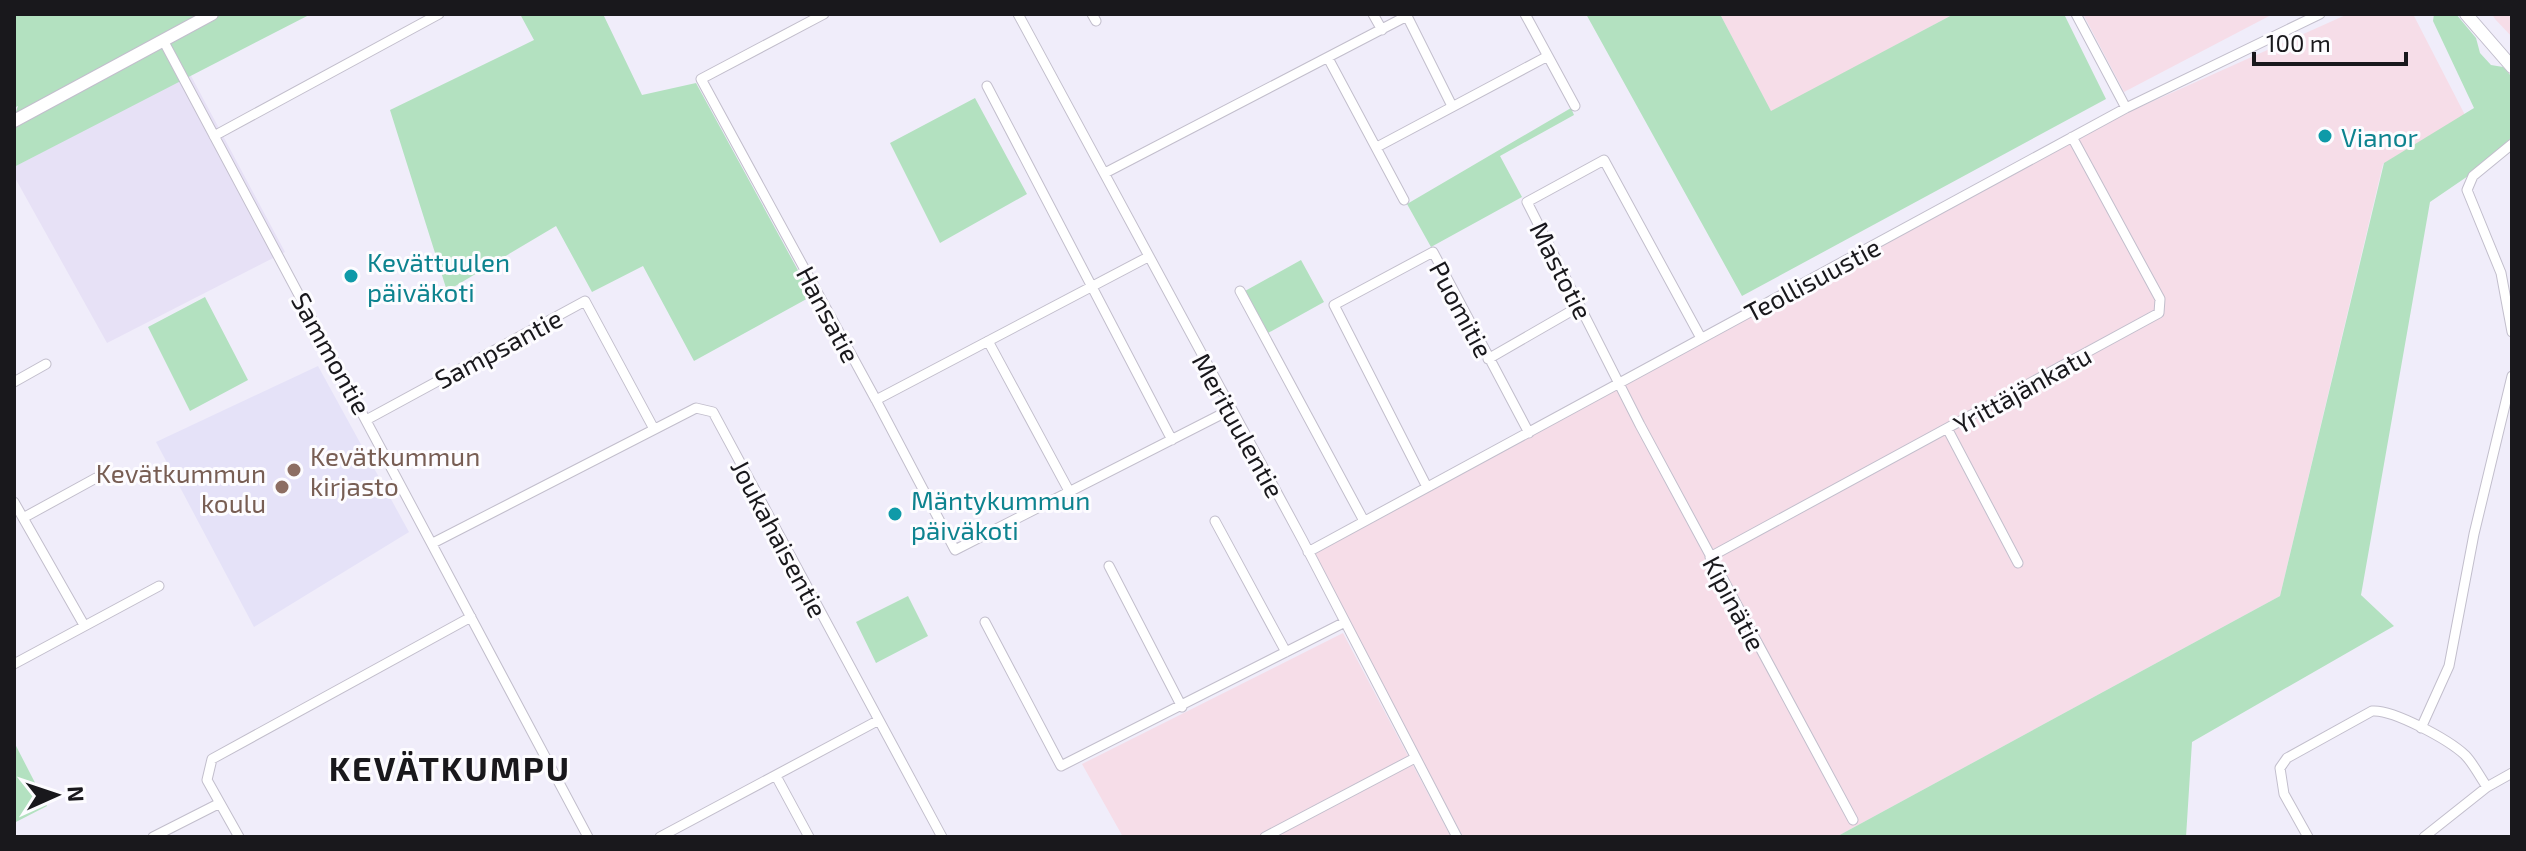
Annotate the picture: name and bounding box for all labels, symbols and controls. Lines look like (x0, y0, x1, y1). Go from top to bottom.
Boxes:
scale bar (2254, 16, 2406, 66)
text: 100 m (2266, 28, 2331, 57)
place label: Vianor (2341, 121, 2418, 152)
marker: Vianor (2316, 127, 2334, 145)
street label: Mastotie (1524, 216, 1600, 324)
street label: Teollisuustie (1739, 230, 1885, 328)
place label: Kevättuulen päiväkoti (367, 246, 510, 307)
street label: Puomitie (1424, 256, 1500, 362)
street label: Hansatie (791, 261, 867, 367)
marker: Kevättuulen päiväkoti (342, 267, 360, 285)
street label: Sammontie (286, 287, 378, 419)
street label: Sampsantie (429, 302, 567, 394)
street label: Yrittäjänkatu (1948, 339, 2096, 439)
street label: Merituulentie (1187, 347, 1291, 503)
place label: Kevätkummun kirjasto (310, 440, 480, 501)
street label: Joukahaisentie (725, 454, 835, 622)
place label: Kevätkummun koulu (96, 457, 266, 518)
marker: Kevätkummun kirjasto (285, 461, 303, 479)
marker: Kevätkummun koulu (273, 478, 291, 496)
place label: Mäntykummun päiväkoti (911, 484, 1090, 545)
marker: Mäntykummun päiväkoti (886, 505, 904, 523)
street label: Kipinätie (1697, 550, 1773, 656)
district label: KEVÄTKUMPU (329, 747, 571, 788)
north arrow (16, 755, 96, 835)
text: N (64, 785, 90, 803)

